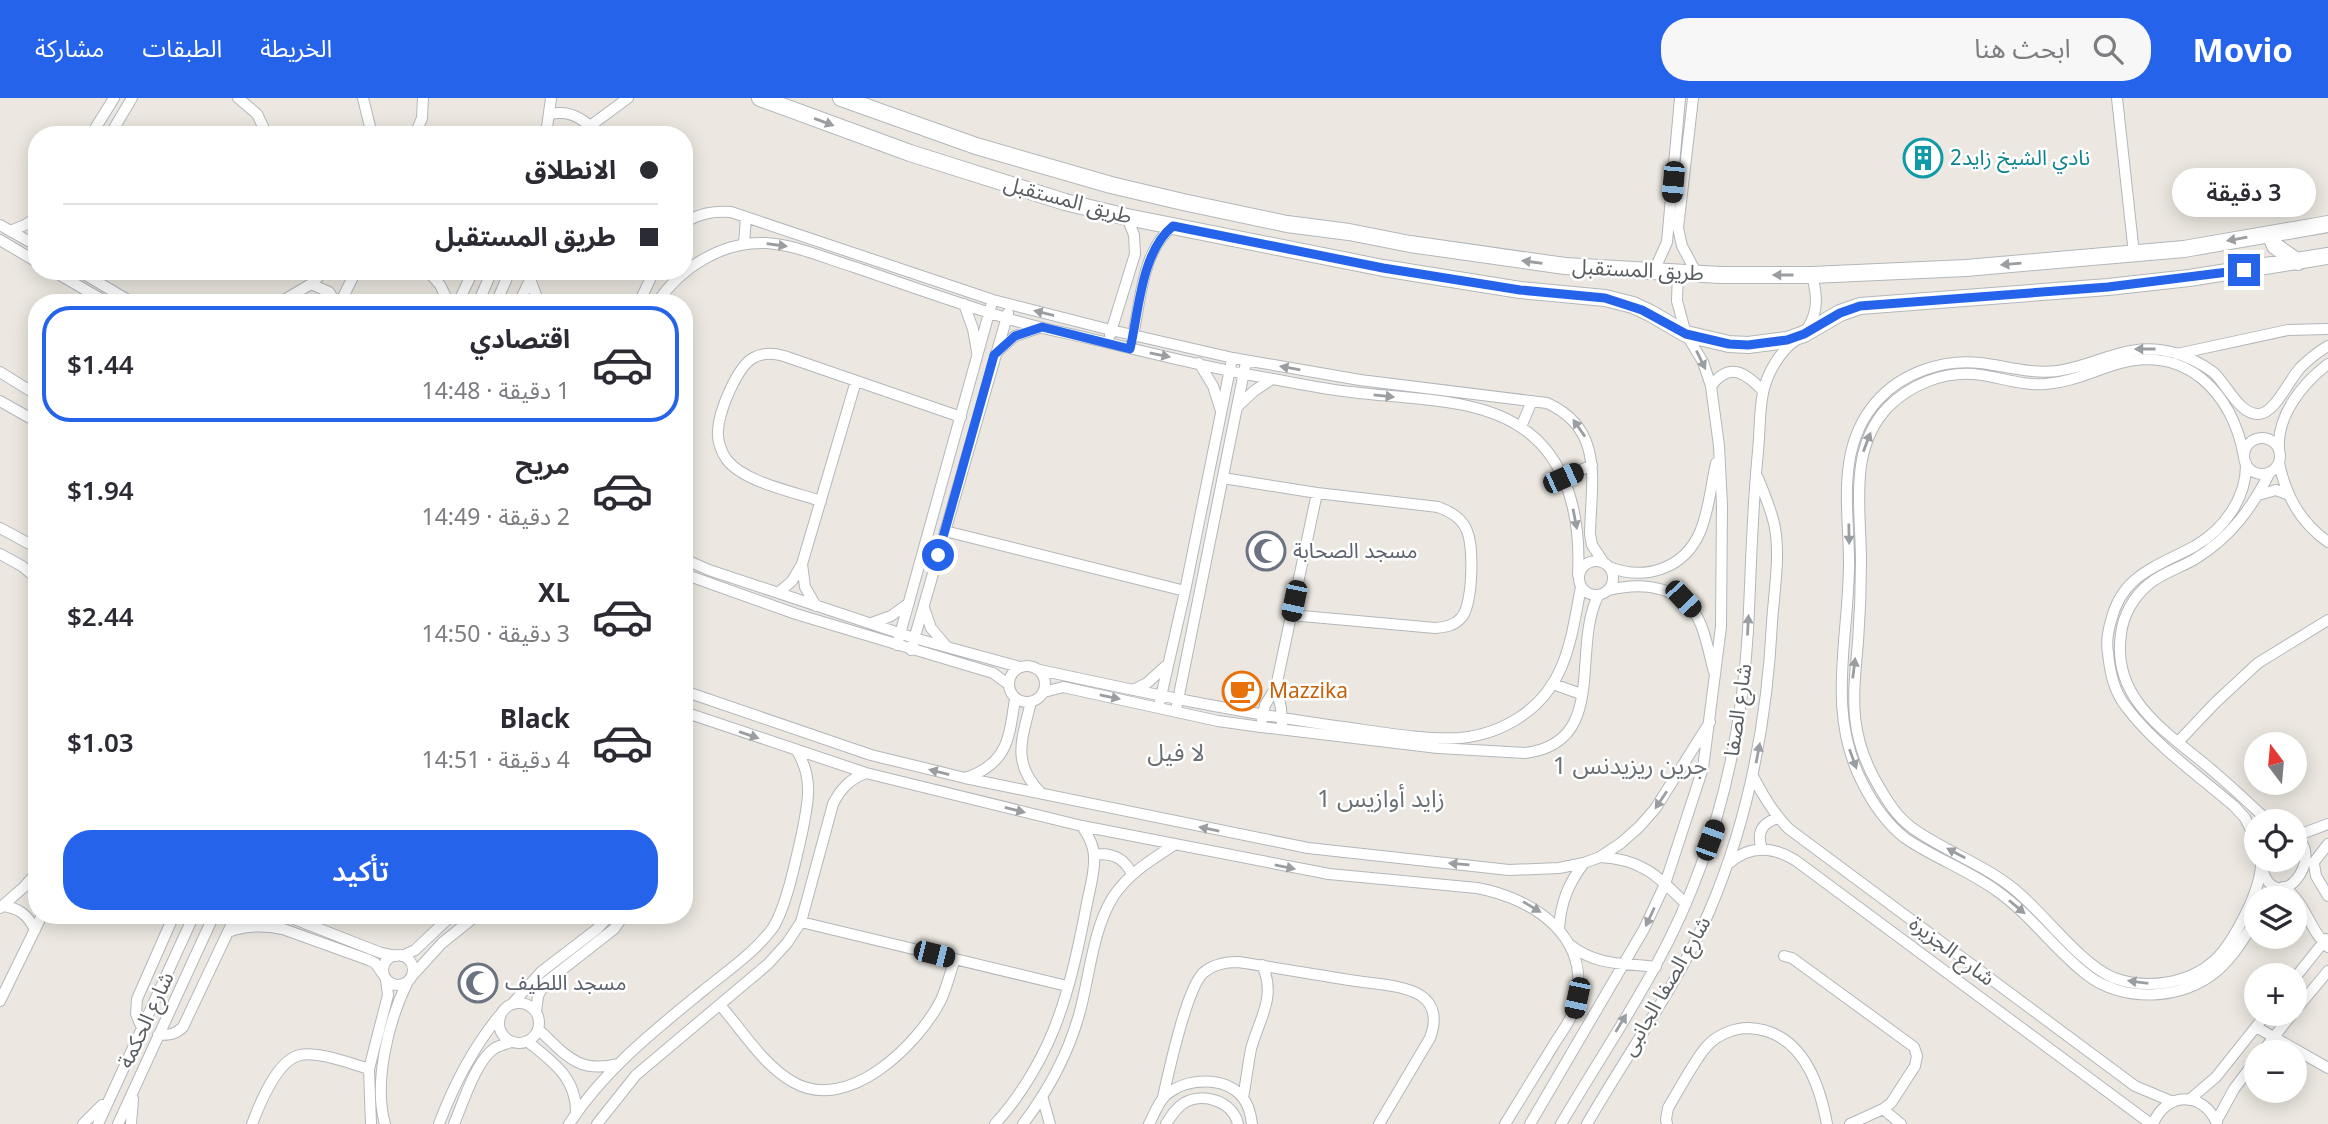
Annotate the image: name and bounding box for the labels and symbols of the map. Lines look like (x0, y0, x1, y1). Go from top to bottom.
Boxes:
one-way arrow (813, 116, 834, 127)
building icon: نادي الشيخ زايد2 (1902, 137, 1944, 179)
place label: نادي الشيخ زايد2 (1950, 143, 2090, 174)
car (1661, 160, 1686, 204)
street label: طريق المستقبل (1001, 168, 1136, 230)
callout: 3 دقيقة (2172, 169, 2316, 218)
one-way arrow (2225, 234, 2247, 245)
one-way arrow (766, 240, 788, 251)
street label: طريق المستقبل (1571, 252, 1705, 286)
route end (2228, 254, 2260, 286)
one-way arrow (1521, 256, 1543, 267)
one-way arrow (1999, 259, 2021, 270)
one-way arrow (1772, 269, 1794, 281)
one-way arrow (1033, 307, 1055, 318)
one-way arrow (2134, 343, 2156, 355)
one-way arrow (1149, 350, 1171, 361)
one-way arrow (1696, 350, 1707, 370)
one-way arrow (1279, 362, 1301, 373)
one-way arrow (1373, 391, 1395, 402)
one-way arrow (1572, 419, 1586, 437)
one-way arrow (1862, 432, 1873, 453)
car (1540, 460, 1587, 496)
one-way arrow (1570, 508, 1581, 530)
one-way arrow (1843, 523, 1854, 545)
mosque icon: مسجد الصحابة (1245, 530, 1287, 572)
place label: مسجد الصحابة (1293, 536, 1418, 564)
route start (922, 539, 954, 571)
car (1661, 576, 1706, 622)
car (1280, 578, 1309, 624)
one-way arrow (1743, 614, 1754, 636)
one-way arrow (1849, 657, 1860, 679)
street label: شارع الصفا (1717, 662, 1759, 758)
cafe icon: Mazzika (1221, 670, 1263, 712)
place label: Mazzika (1269, 676, 1348, 704)
one-way arrow (1099, 691, 1121, 702)
one-way arrow (738, 729, 759, 740)
north arrow (2244, 732, 2306, 794)
district label: لا فيل (1147, 735, 1205, 768)
one-way arrow (1752, 742, 1763, 764)
district label: جرين ريزيدنس 1 (1553, 748, 1707, 781)
one-way arrow (1847, 749, 1858, 770)
one-way arrow (928, 766, 950, 777)
district label: زايد أوازيس 1 (1317, 781, 1445, 814)
one-way arrow (1654, 791, 1668, 809)
one-way arrow (1004, 804, 1026, 815)
car (1693, 817, 1728, 863)
one-way arrow (1198, 824, 1220, 835)
one-way arrow (1946, 847, 1966, 858)
one-way arrow (1448, 859, 1470, 870)
one-way arrow (1274, 861, 1296, 872)
one-way arrow (2008, 899, 2026, 915)
one-way arrow (1522, 901, 1541, 913)
one-way arrow (1644, 907, 1656, 927)
street label: شارع الجزيرة (1903, 909, 2001, 993)
street label: شارع الصفا الجانبى (1614, 911, 1718, 1061)
car (912, 939, 957, 969)
mosque icon: مسجد اللطيف (457, 962, 499, 1004)
street label: شارع الحكمة (111, 967, 181, 1073)
place label: مسجد اللطيف (505, 968, 626, 996)
car (1563, 975, 1592, 1021)
one-way arrow (2127, 977, 2149, 988)
one-way arrow (1614, 1014, 1627, 1033)

